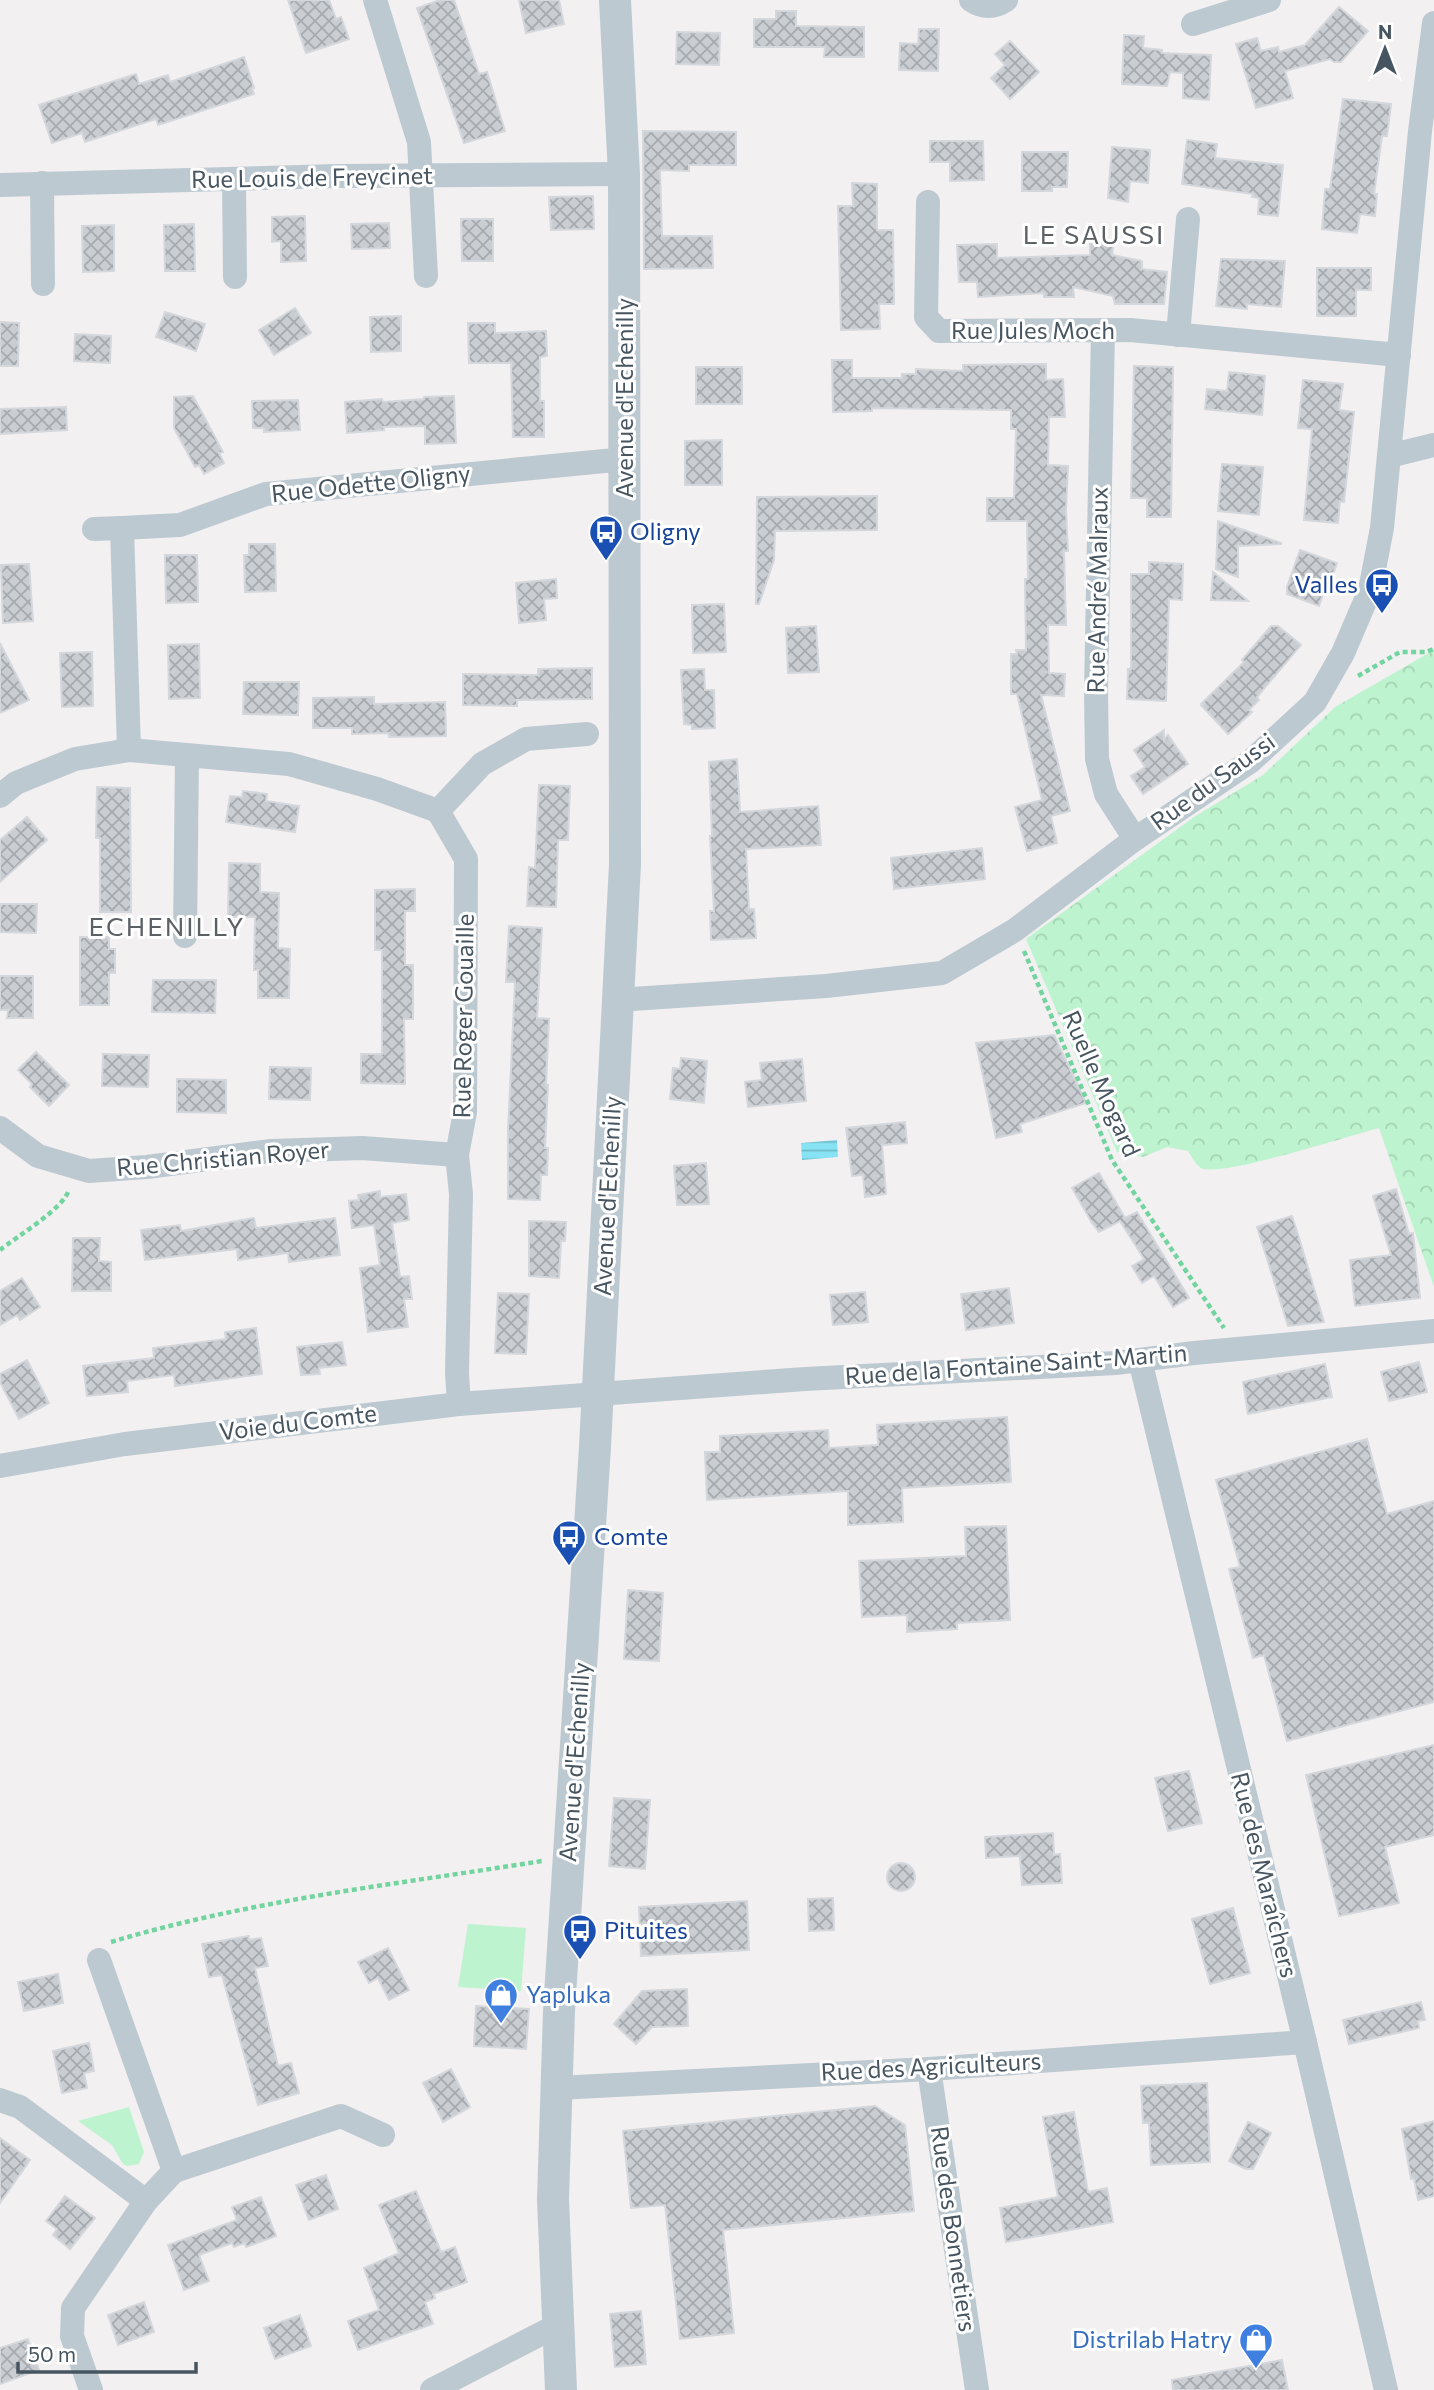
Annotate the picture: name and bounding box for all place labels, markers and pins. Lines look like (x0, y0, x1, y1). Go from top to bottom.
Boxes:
bus stop icon: Oligny (587, 513, 625, 562)
place label: Oligny (630, 516, 701, 545)
bus stop icon: Valles (1363, 566, 1401, 615)
place label: Valles (1294, 569, 1358, 598)
bus stop icon: Comte (550, 1518, 588, 1567)
place label: Comte (594, 1521, 668, 1550)
bus stop icon: Pituites (561, 1912, 599, 1961)
place label: Pituites (604, 1915, 688, 1944)
shop icon: Yapluka (482, 1976, 520, 2025)
place label: Yapluka (526, 1979, 611, 2008)
shop icon: Distrilab Hatry (1237, 2321, 1275, 2370)
place label: Distrilab Hatry (1072, 2324, 1232, 2353)

